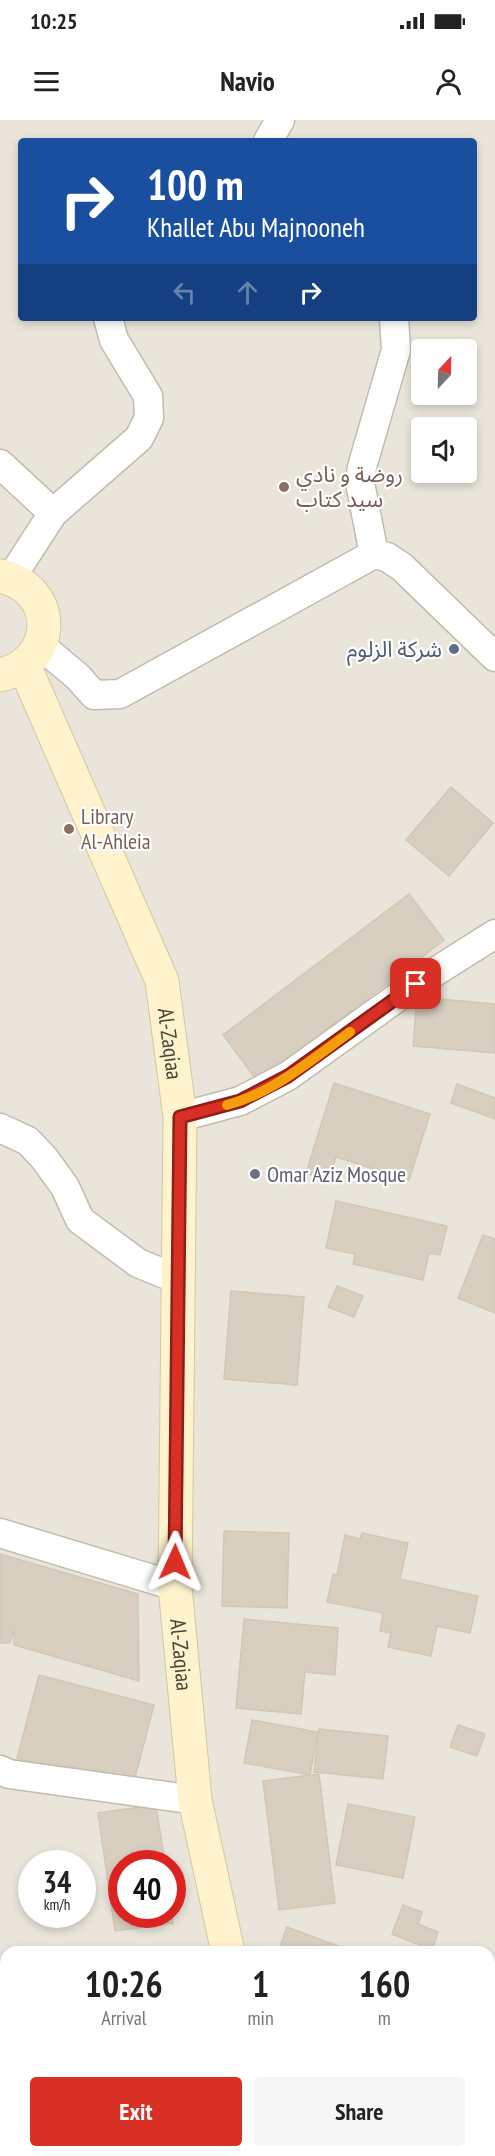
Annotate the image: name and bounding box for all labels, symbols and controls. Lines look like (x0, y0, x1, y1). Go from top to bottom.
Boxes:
text: 10:25 (30, 7, 78, 35)
text: Navio (220, 64, 275, 98)
icon: menu (30, 65, 63, 98)
icon: person (432, 65, 465, 98)
text: 100 m (147, 157, 244, 212)
icon: right (48, 162, 126, 240)
text: Khallet Abu Majnooneh (147, 210, 365, 244)
icon: left (168, 276, 201, 309)
icon: ahead (231, 276, 264, 309)
icon: right (294, 276, 327, 309)
north arrow (411, 339, 477, 405)
map controls (411, 339, 477, 483)
button: sound (411, 417, 477, 483)
place label: روضة و نادي سيد كتاب (296, 460, 403, 513)
marker: روضة و نادي سيد كتاب (277, 480, 291, 494)
place label: شركة الزلوم (347, 635, 442, 666)
marker: شركة الزلوم (447, 642, 461, 656)
place label: Library Al-Ahleia (81, 802, 151, 855)
marker: Library Al-Ahleia (62, 822, 76, 836)
pin (390, 958, 441, 1009)
icon: arrive (399, 967, 432, 1000)
street label: Al-Zaqiaa (152, 1006, 189, 1081)
place label: Omar Aziz Mosque (267, 1160, 406, 1188)
marker: Omar Aziz Mosque (248, 1167, 262, 1181)
position arrow (143, 1530, 207, 1594)
street label: Al-Zaqiaa (164, 1618, 199, 1692)
speed limit sign: 40 (108, 1850, 186, 1928)
text: 34 (43, 1862, 71, 1901)
text: km/h (44, 1895, 70, 1914)
text: 10:26 (85, 1960, 163, 2007)
text: 1 (252, 1960, 269, 2007)
text: 160 (359, 1960, 410, 2007)
text: Arrival (101, 2005, 146, 2031)
text: min (248, 2005, 274, 2031)
text: m (378, 2005, 391, 2031)
button: Exit (30, 2077, 242, 2146)
button: Share (254, 2077, 465, 2146)

